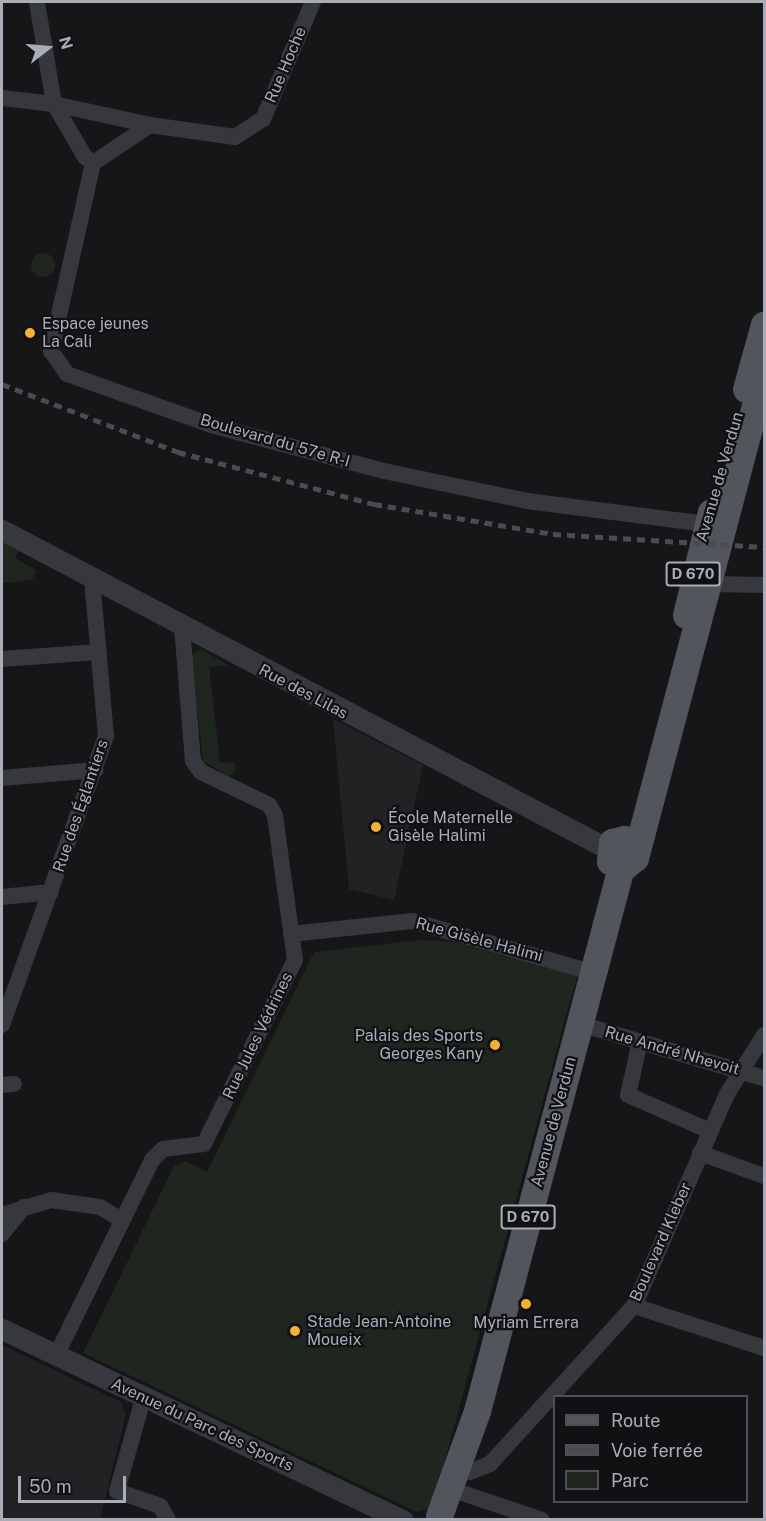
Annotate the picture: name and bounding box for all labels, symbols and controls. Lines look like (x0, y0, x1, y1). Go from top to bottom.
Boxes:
north arrow (18, 18, 78, 78)
street label: Rue Hoche (261, 24, 311, 106)
text: N (55, 34, 77, 52)
place label: Espace jeunes La Cali (42, 314, 149, 352)
marker: Espace jeunes La Cali (23, 326, 37, 340)
street label: Boulevard du 57e R-I (198, 410, 352, 472)
street label: Avenue de Verdun (692, 410, 748, 544)
road number: D 670 (664, 562, 722, 586)
street label: Rue des Lilas (255, 660, 351, 724)
street label: Rue des Églantiers (49, 737, 113, 875)
place label: École Maternelle Gisèle Halimi (388, 808, 513, 846)
marker: École Maternelle Gisèle Halimi (369, 820, 383, 834)
street label: Rue Gisèle Halimi (413, 914, 545, 966)
street label: Rue Jules Védrines (219, 969, 297, 1103)
street label: Rue André Nhevoit (602, 1023, 742, 1079)
place label: Palais des Sports Georges Kany (354, 1026, 483, 1064)
marker: Palais des Sports Georges Kany (488, 1038, 502, 1052)
street label: Avenue de Verdun (527, 1054, 581, 1190)
street label: Boulevard Kleber (626, 1180, 696, 1304)
road number: D 670 (500, 1205, 556, 1229)
marker: Myriam Errera (519, 1297, 533, 1311)
place label: Stade Jean-Antoine Moueix (307, 1312, 451, 1350)
place label: Myriam Errera (473, 1313, 579, 1333)
marker: Stade Jean-Antoine Moueix (288, 1324, 302, 1338)
street label: Avenue du Parc des Sports (108, 1374, 296, 1476)
legend (553, 1395, 748, 1503)
text: Route (611, 1410, 660, 1431)
text: Voie ferrée (611, 1440, 703, 1461)
scale bar (21, 1464, 129, 1502)
text: Parc (611, 1470, 649, 1491)
text: 50 m (29, 1476, 72, 1497)

